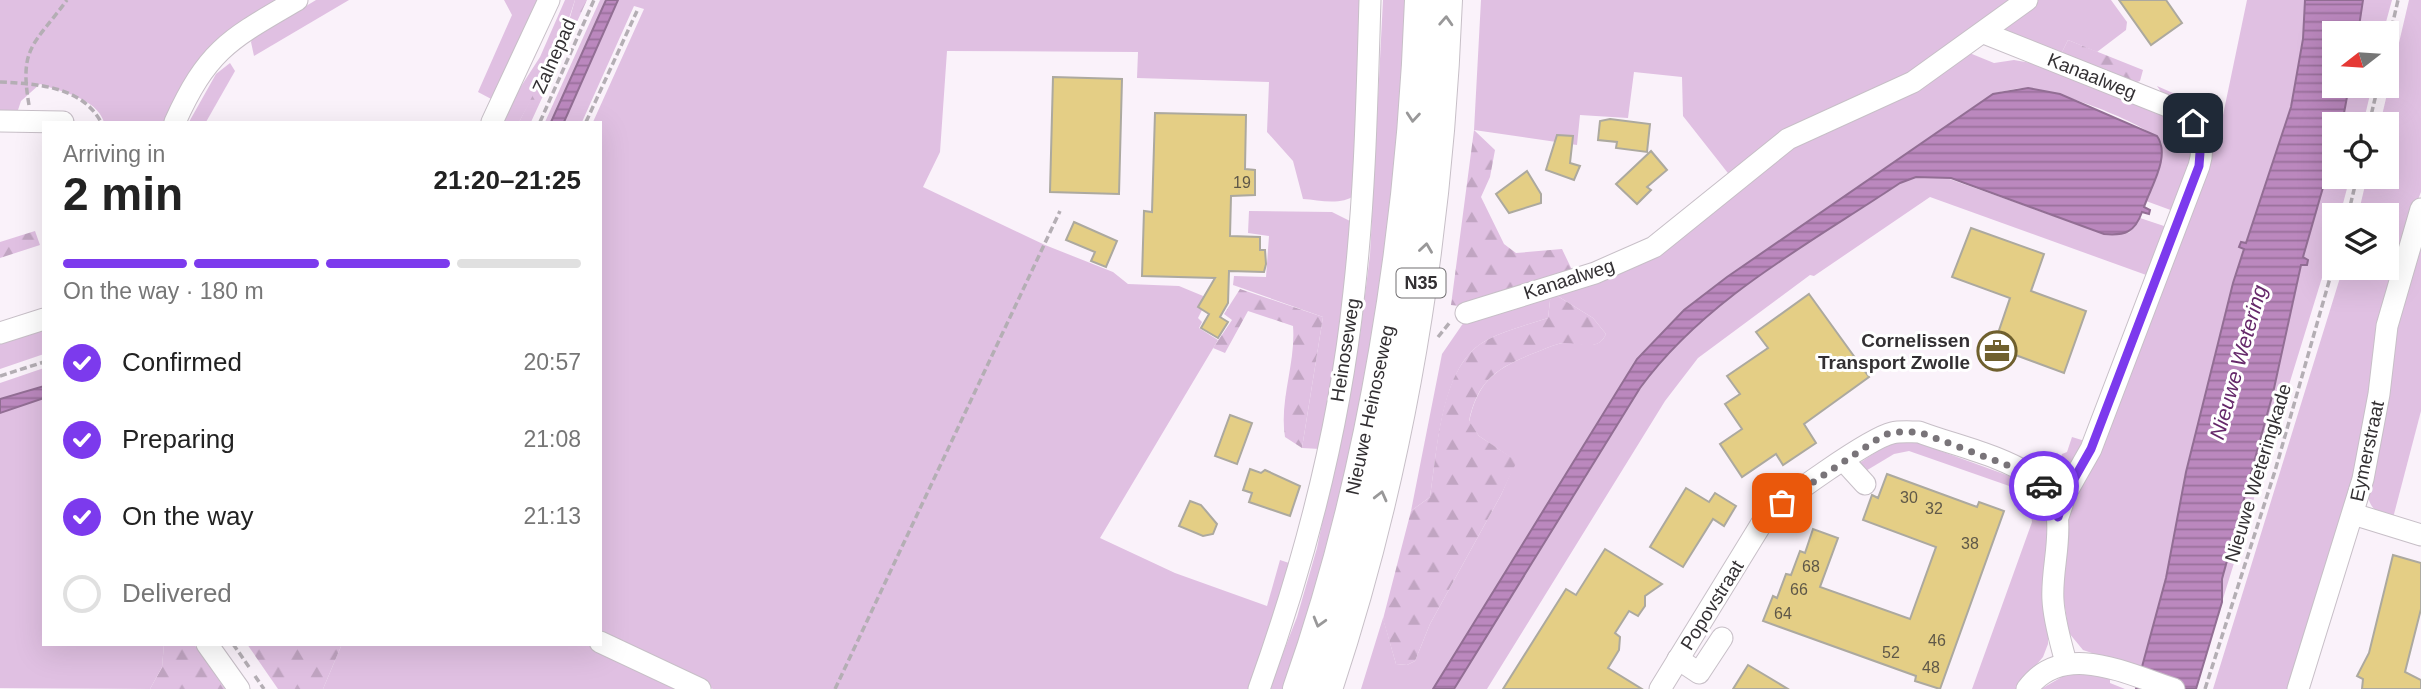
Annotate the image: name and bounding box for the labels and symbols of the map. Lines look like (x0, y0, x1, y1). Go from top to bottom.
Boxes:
one-way arrow (1438, 15, 1453, 26)
street label: Zalnepad (528, 16, 580, 96)
north arrow (2322, 21, 2399, 98)
street label: Kanaalweg (2044, 49, 2140, 103)
pin (2163, 93, 2223, 153)
one-way arrow (1406, 112, 1421, 123)
house number: 19 (1233, 174, 1251, 191)
one-way arrow (1418, 242, 1433, 254)
street label: Kanaalweg (1521, 254, 1617, 304)
road number: N35 (1396, 268, 1446, 298)
water label: Nieuwe Wetering (2205, 282, 2271, 442)
street label: Heinoseweg (1326, 297, 1364, 403)
street label: Nieuwe Heinoseweg (1342, 323, 1398, 497)
place label: Cornelissen Transport Zwolle (1818, 330, 1970, 373)
office icon: Cornelissen Transport Zwolle (1976, 330, 2018, 372)
street label: Nieuwe Weteringkade (2221, 381, 2295, 565)
street label: Eymerstraat (2346, 398, 2388, 503)
courier (2009, 451, 2079, 521)
pin (1752, 473, 1812, 533)
house number: 30 (1900, 489, 1918, 506)
one-way arrow (1373, 490, 1387, 502)
house number: 32 (1925, 500, 1943, 517)
house number: 38 (1961, 535, 1979, 552)
street label: Popovstraat (1676, 556, 1748, 654)
house number: 68 (1802, 558, 1820, 575)
house number: 66 (1790, 581, 1808, 598)
house number: 64 (1774, 605, 1792, 622)
one-way arrow (1312, 616, 1327, 628)
house number: 46 (1928, 632, 1946, 649)
house number: 52 (1882, 644, 1900, 661)
house number: 48 (1922, 659, 1940, 676)

